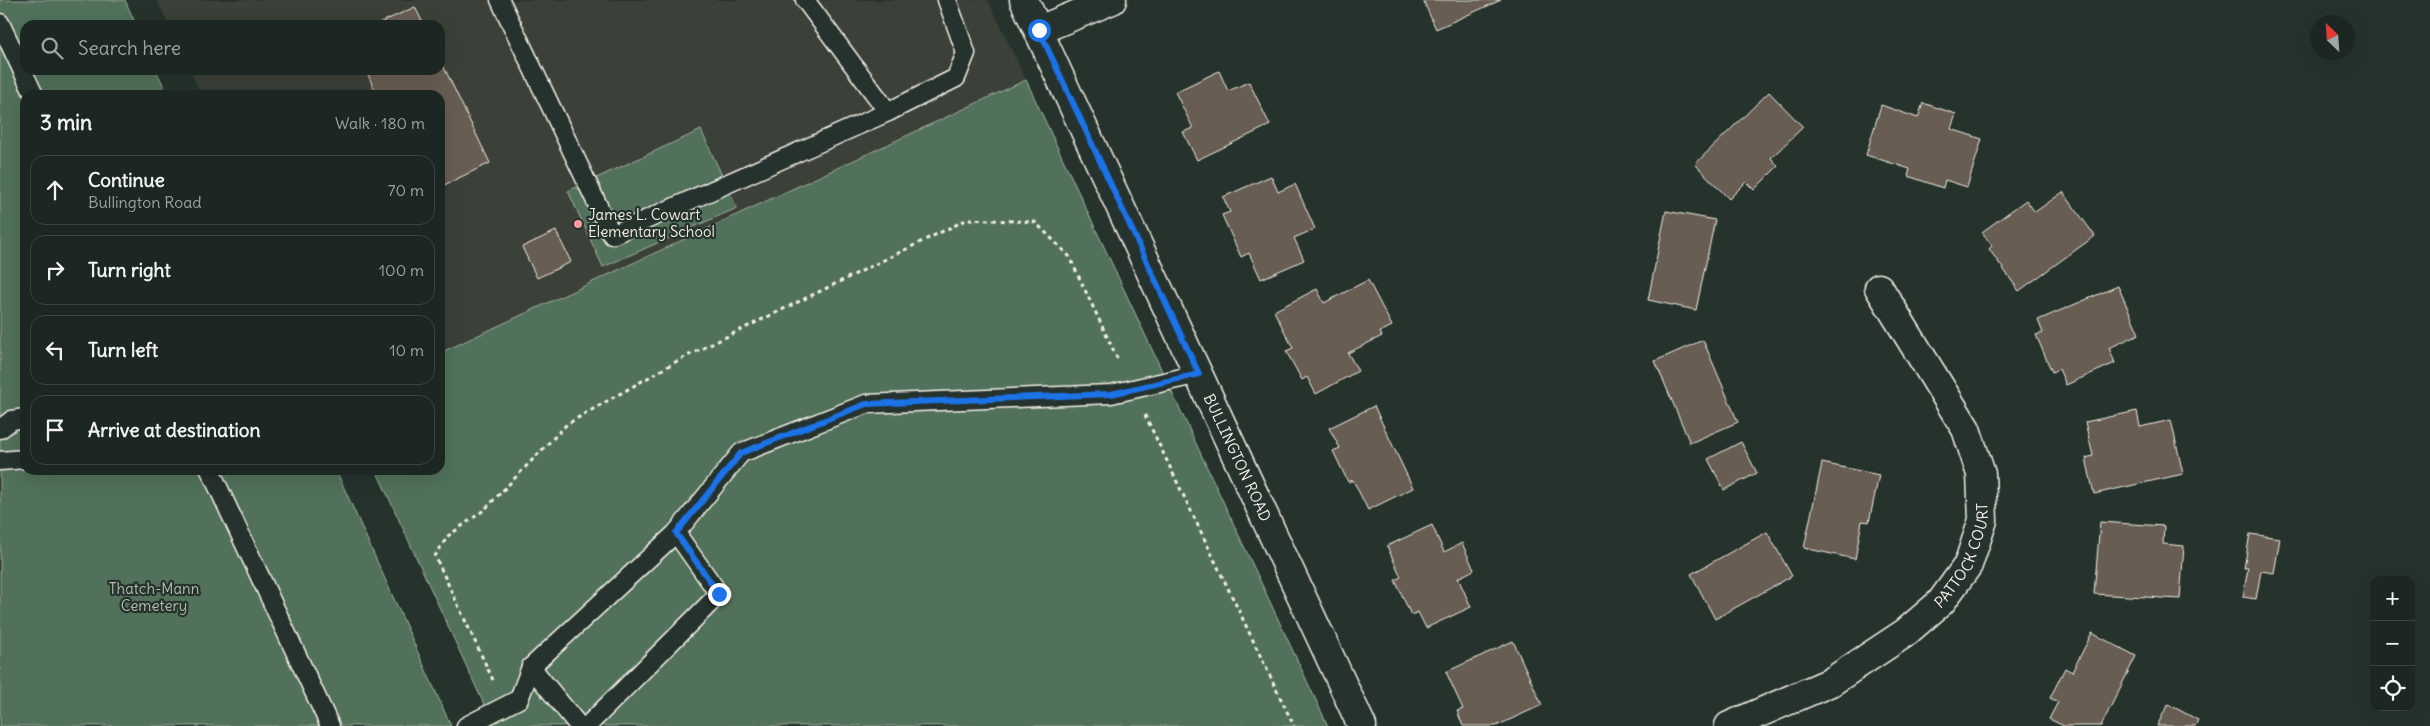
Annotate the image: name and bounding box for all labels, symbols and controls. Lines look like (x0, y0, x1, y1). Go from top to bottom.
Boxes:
north arrow (2310, 15, 2355, 60)
route start (1028, 19, 1051, 42)
search box (20, 20, 445, 75)
icon: search (38, 34, 66, 62)
text: Search here (78, 36, 181, 60)
text: 3 min (40, 109, 92, 136)
text: Walk · 180 m (335, 113, 425, 133)
text: Continue (88, 168, 165, 192)
icon: ahead (41, 176, 69, 204)
text: 70 m (388, 180, 424, 200)
text: Bullington Road (88, 192, 202, 212)
place label: James L. Cowart Elementary School (588, 205, 715, 241)
marker: James L. Cowart Elementary School (572, 218, 584, 230)
icon: right (41, 256, 69, 284)
text: Turn right (88, 258, 171, 282)
text: 100 m (379, 260, 424, 280)
icon: left (41, 336, 69, 364)
text: Turn left (88, 338, 158, 362)
text: 10 m (389, 340, 424, 360)
street label: BULLINGTON ROAD (1200, 391, 1275, 524)
icon: arrive (41, 416, 69, 444)
text: Arrive at destination (88, 418, 261, 442)
street label: PATTOCK COURT (1931, 502, 1992, 612)
map controls (2370, 576, 2415, 711)
button: + (2370, 576, 2415, 621)
park label: Thatch-Mann Cemetery (109, 579, 200, 615)
route end (708, 583, 731, 606)
button: − (2370, 621, 2415, 666)
button: locate (2370, 666, 2415, 711)

